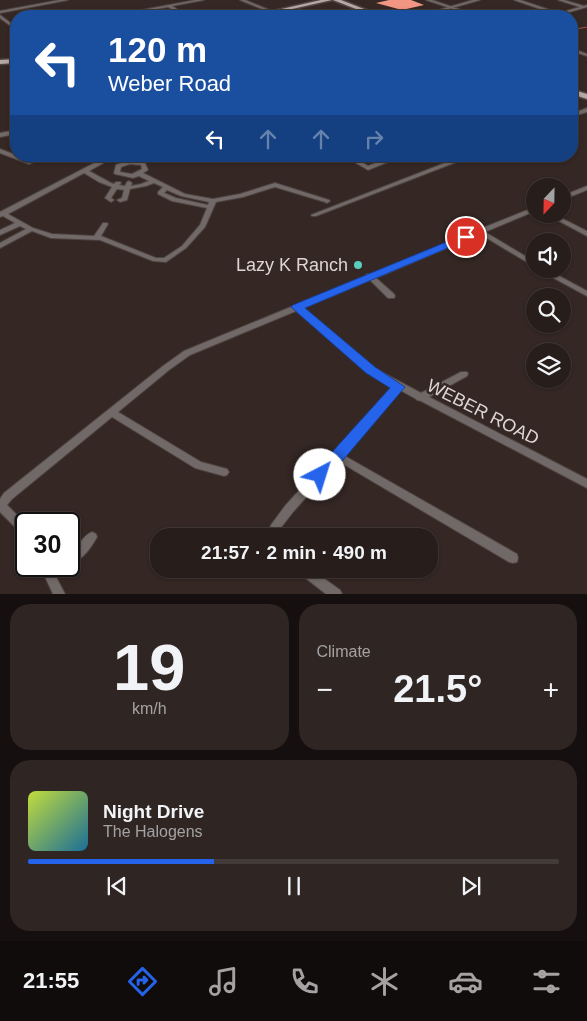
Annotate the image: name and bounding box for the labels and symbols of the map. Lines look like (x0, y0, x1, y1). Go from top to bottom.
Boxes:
north arrow (526, 178, 571, 222)
pin (445, 216, 487, 258)
place label: Lazy K Ranch (236, 255, 348, 275)
marker: Lazy K Ranch (352, 259, 364, 271)
street label: WEBER ROAD (424, 375, 542, 449)
position arrow (293, 448, 345, 500)
speed limit sign: 30 (15, 512, 80, 577)

